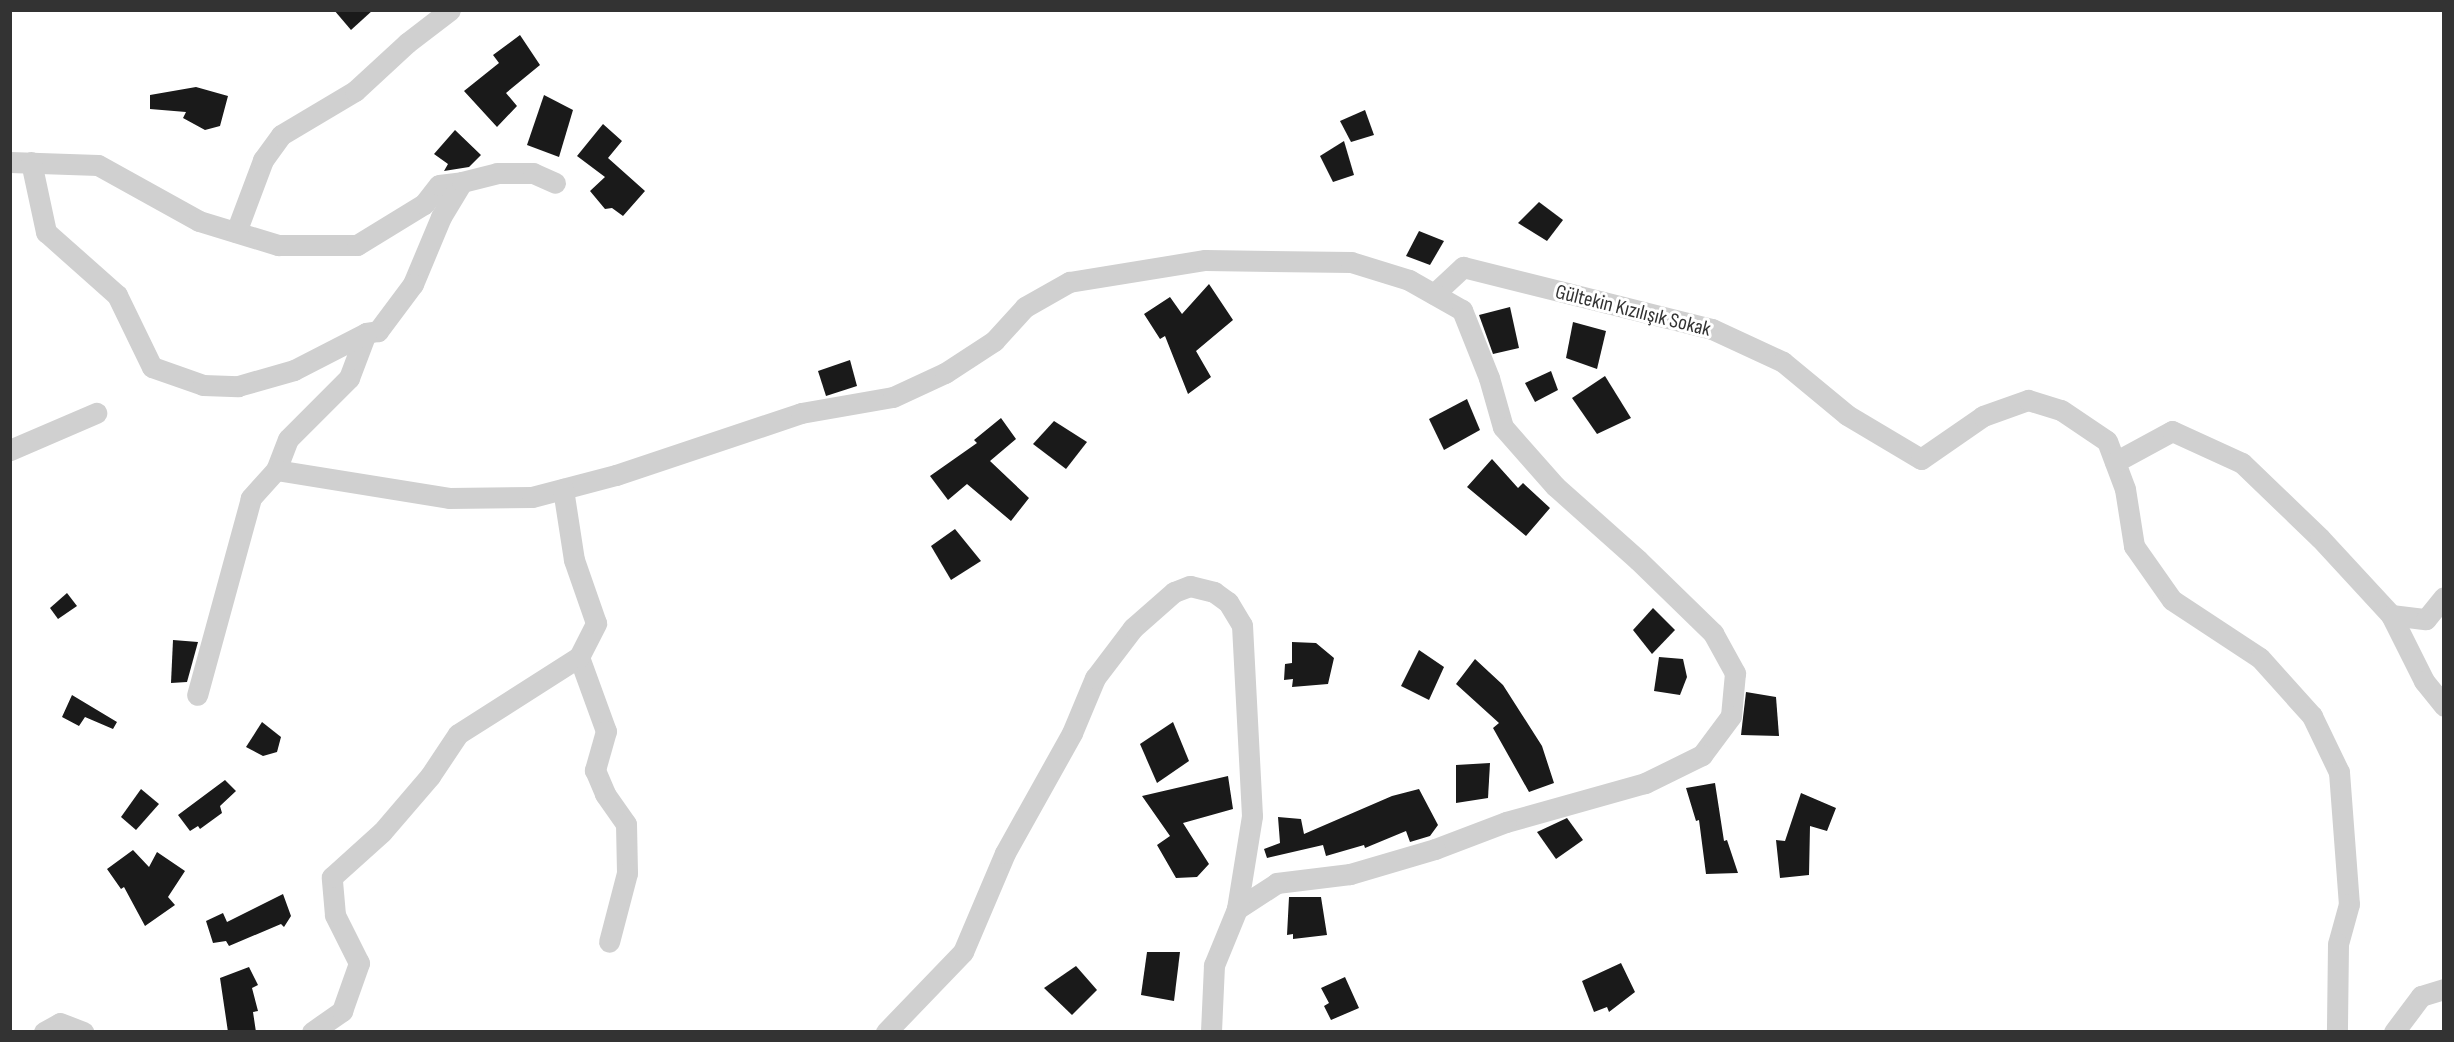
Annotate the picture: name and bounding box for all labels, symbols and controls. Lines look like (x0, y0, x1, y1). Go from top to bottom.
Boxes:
street label: Gültekin Kızılışık Sokak (1553, 280, 1713, 342)

